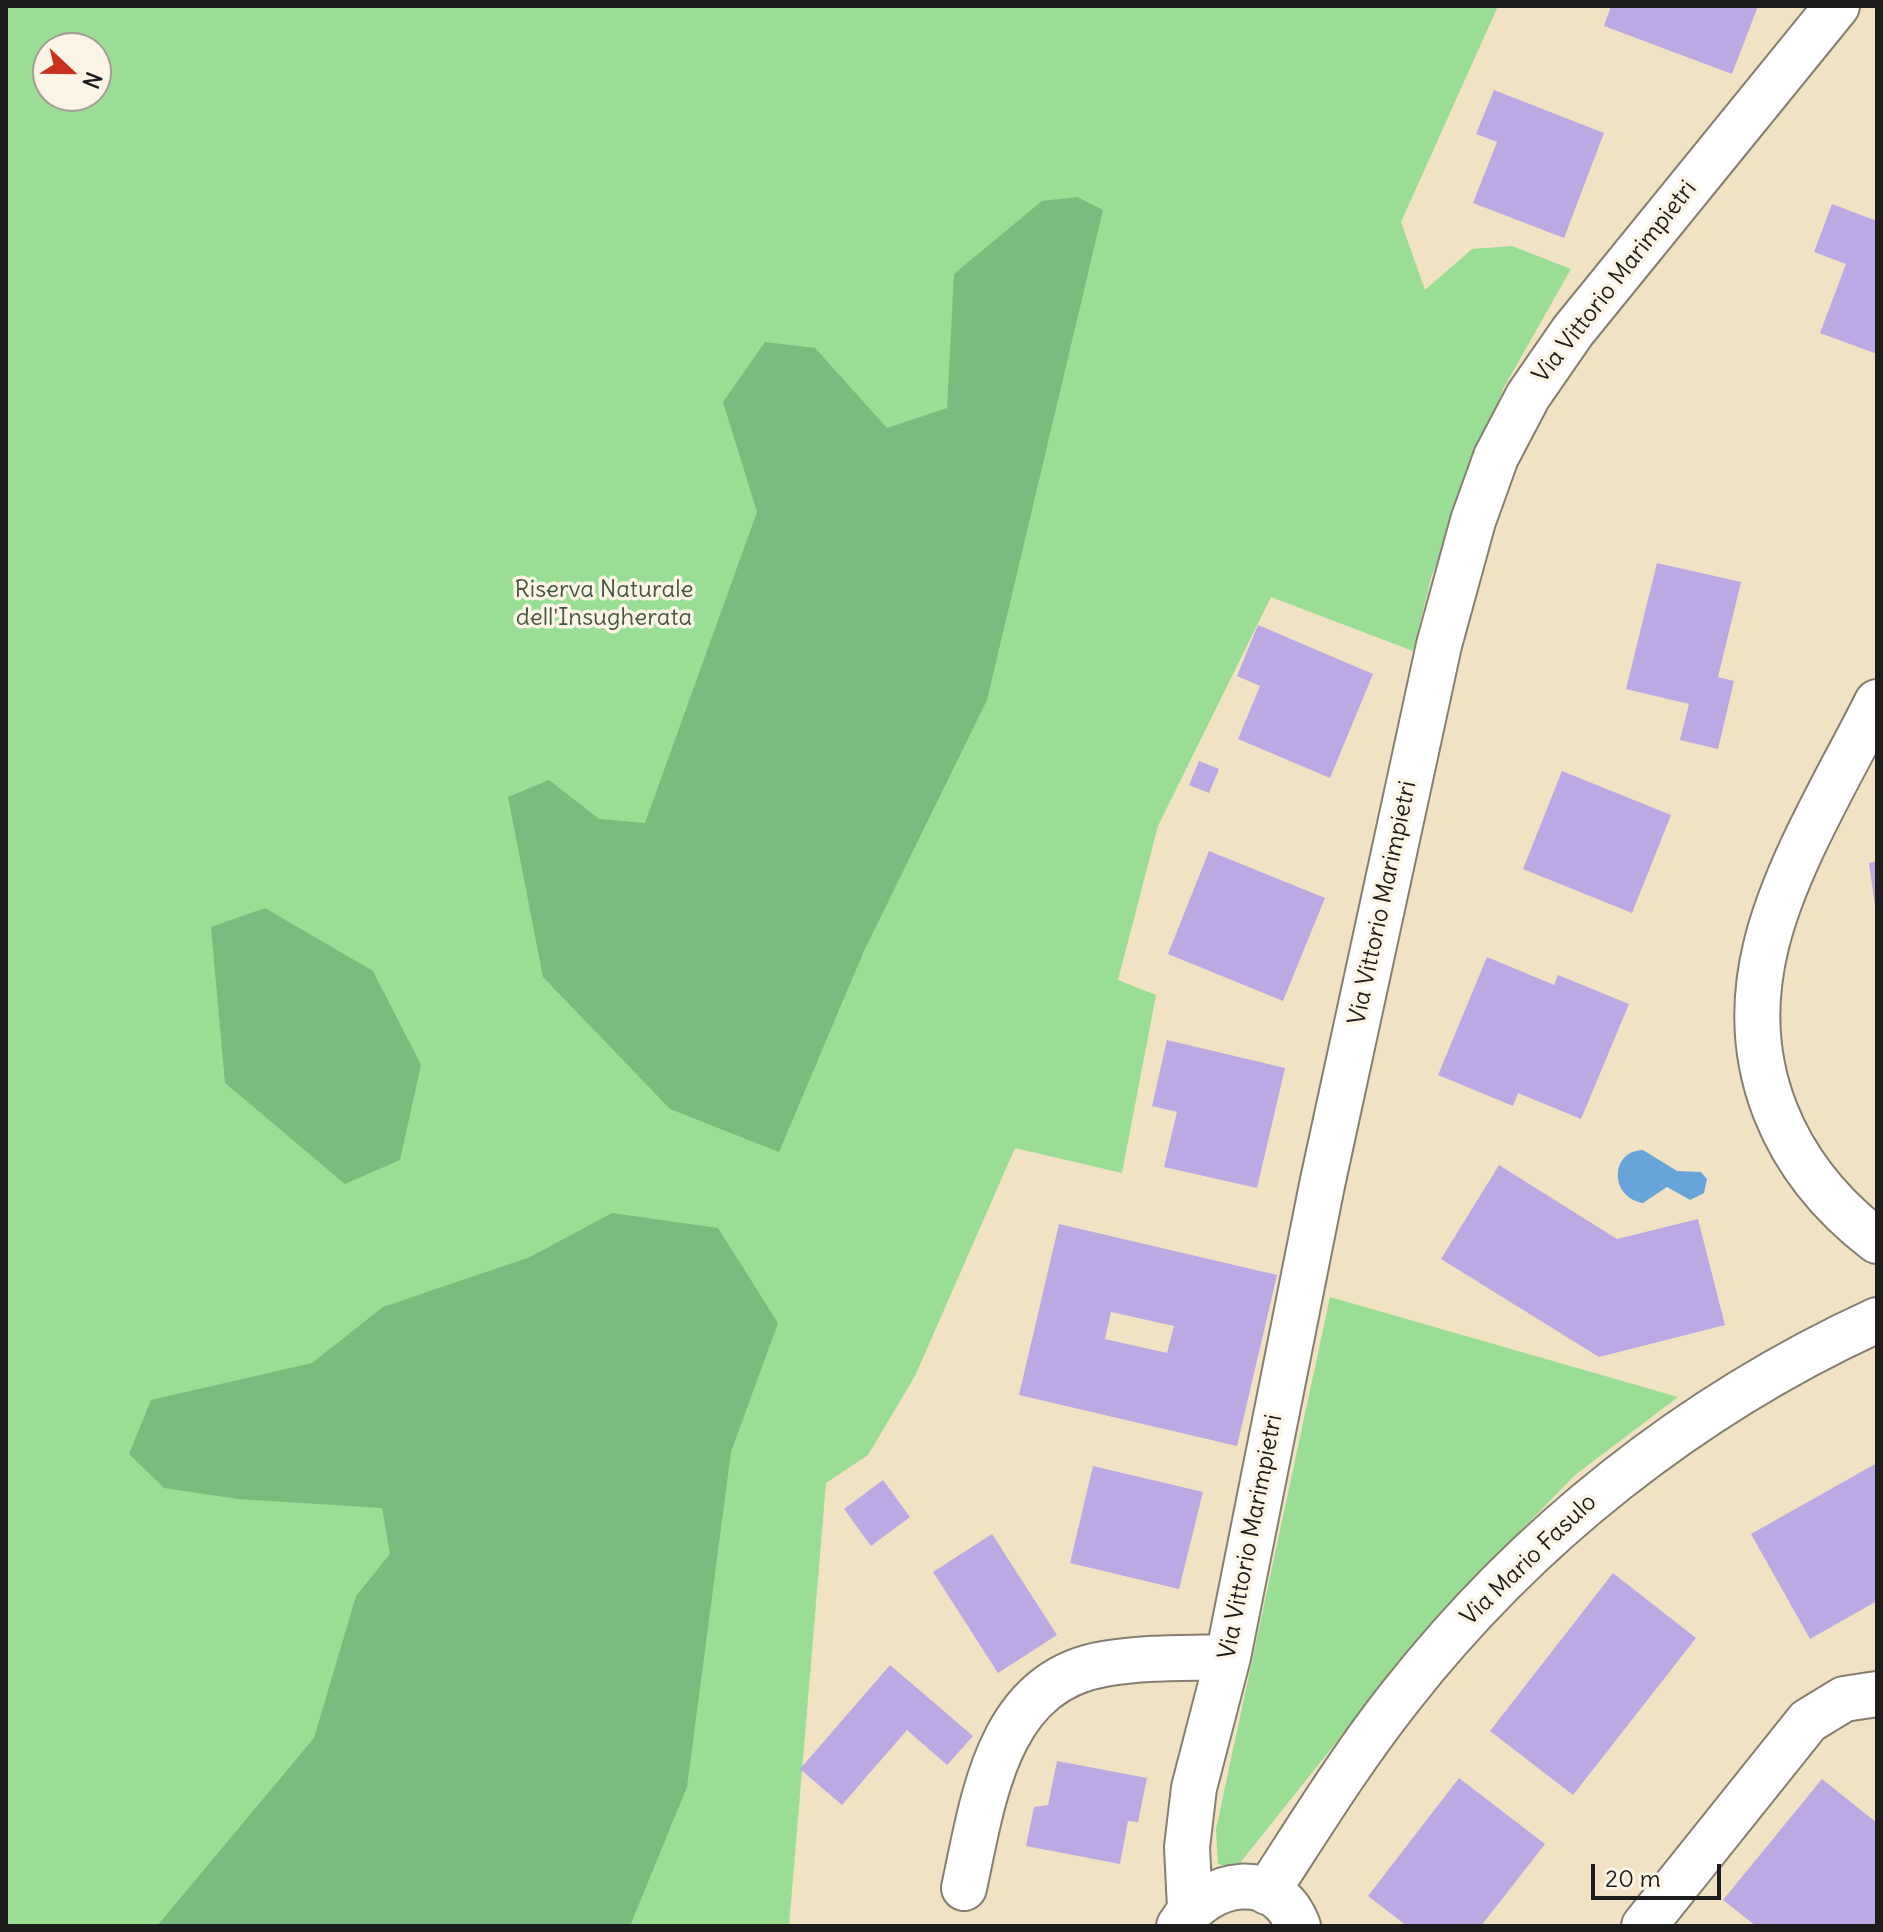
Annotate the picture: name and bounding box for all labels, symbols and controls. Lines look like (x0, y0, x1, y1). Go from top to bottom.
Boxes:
north arrow (32, 32, 112, 112)
text: N (77, 68, 108, 93)
street label: Via Vittorio Marimpietri (1527, 175, 1703, 389)
park label: Riserva Naturale dell'Insugherata (515, 576, 693, 632)
street label: Via Vittorio Marimpietri (1343, 778, 1423, 1028)
street label: Via Vittorio Marimpietri (1213, 1412, 1289, 1662)
street label: Via Mario Fasulo (1455, 1488, 1603, 1632)
scale bar (1595, 1848, 1725, 1898)
text: 20 m (1605, 1863, 1661, 1893)

